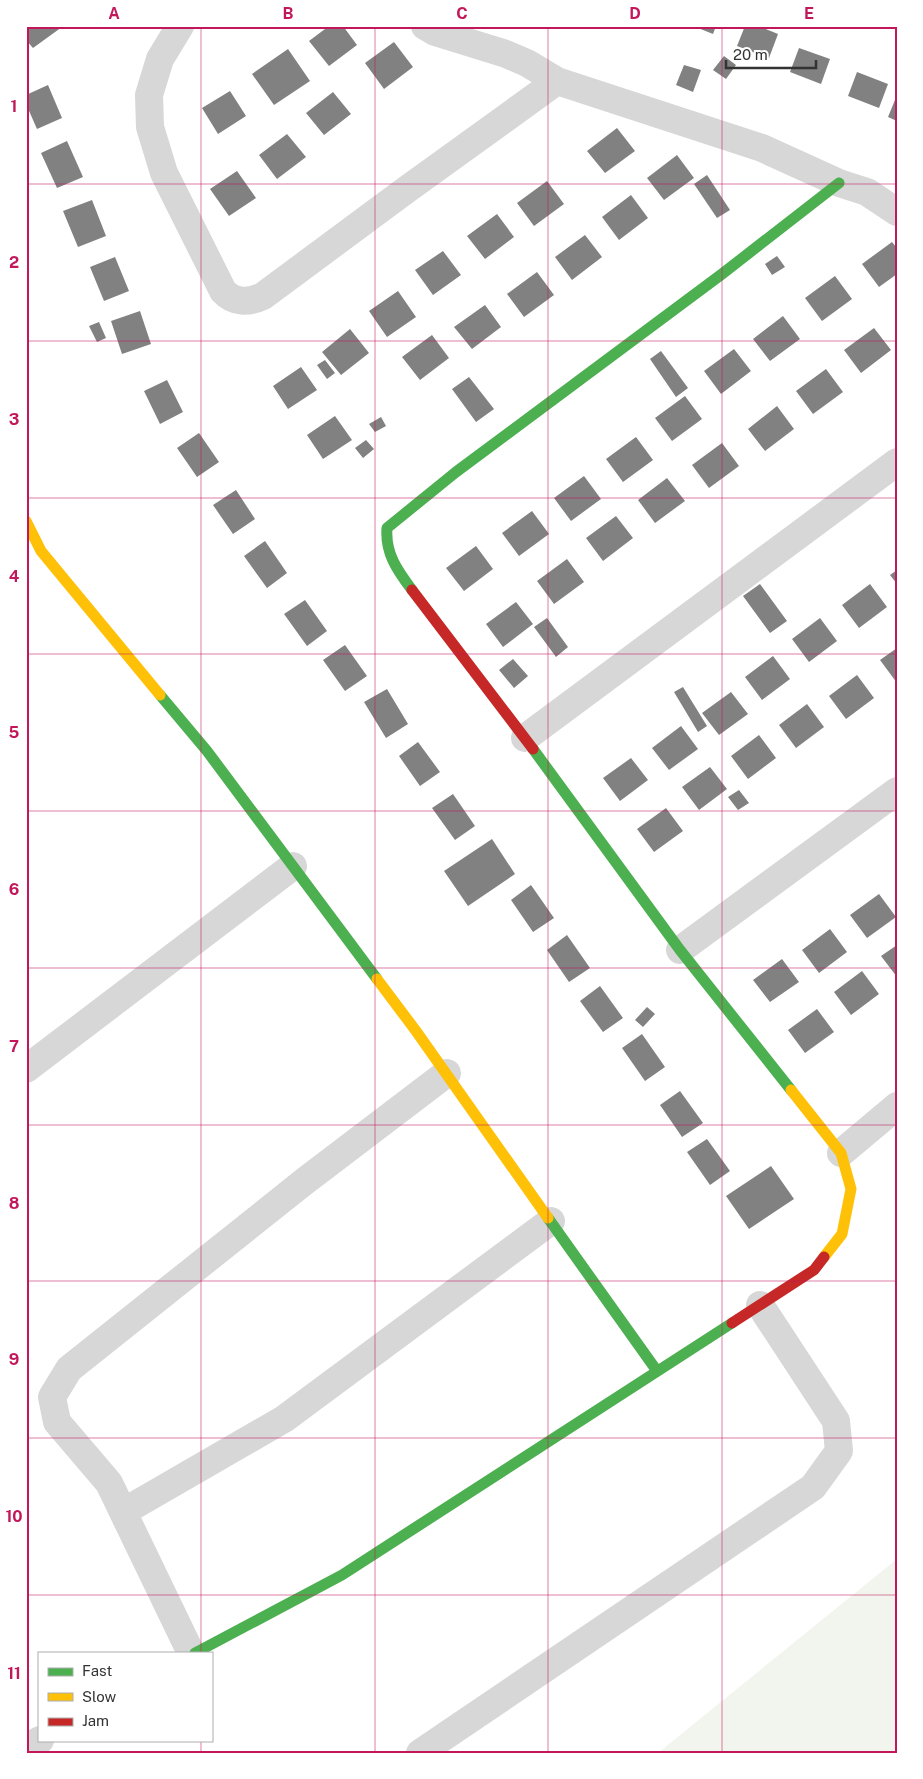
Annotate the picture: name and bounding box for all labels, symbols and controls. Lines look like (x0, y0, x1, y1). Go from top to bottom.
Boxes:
text: A (108, 4, 120, 23)
text: B (283, 4, 294, 23)
text: C (456, 4, 468, 23)
text: D (629, 4, 641, 23)
text: E (804, 4, 814, 23)
scale bar (726, 38, 816, 70)
text: 20 m (733, 46, 768, 63)
text: 1 (11, 97, 17, 116)
text: 2 (9, 253, 19, 272)
text: 3 (9, 410, 19, 429)
text: 4 (9, 567, 20, 586)
text: 5 (9, 723, 20, 742)
text: 6 (9, 880, 19, 899)
text: 7 (9, 1037, 19, 1056)
text: 8 (9, 1194, 20, 1213)
text: 9 (9, 1350, 19, 1369)
text: 10 (5, 1507, 23, 1526)
legend (38, 1652, 212, 1742)
text: Fast (82, 1662, 112, 1679)
text: 11 (7, 1664, 21, 1683)
text: Slow (82, 1688, 117, 1705)
text: Jam (82, 1712, 109, 1729)

